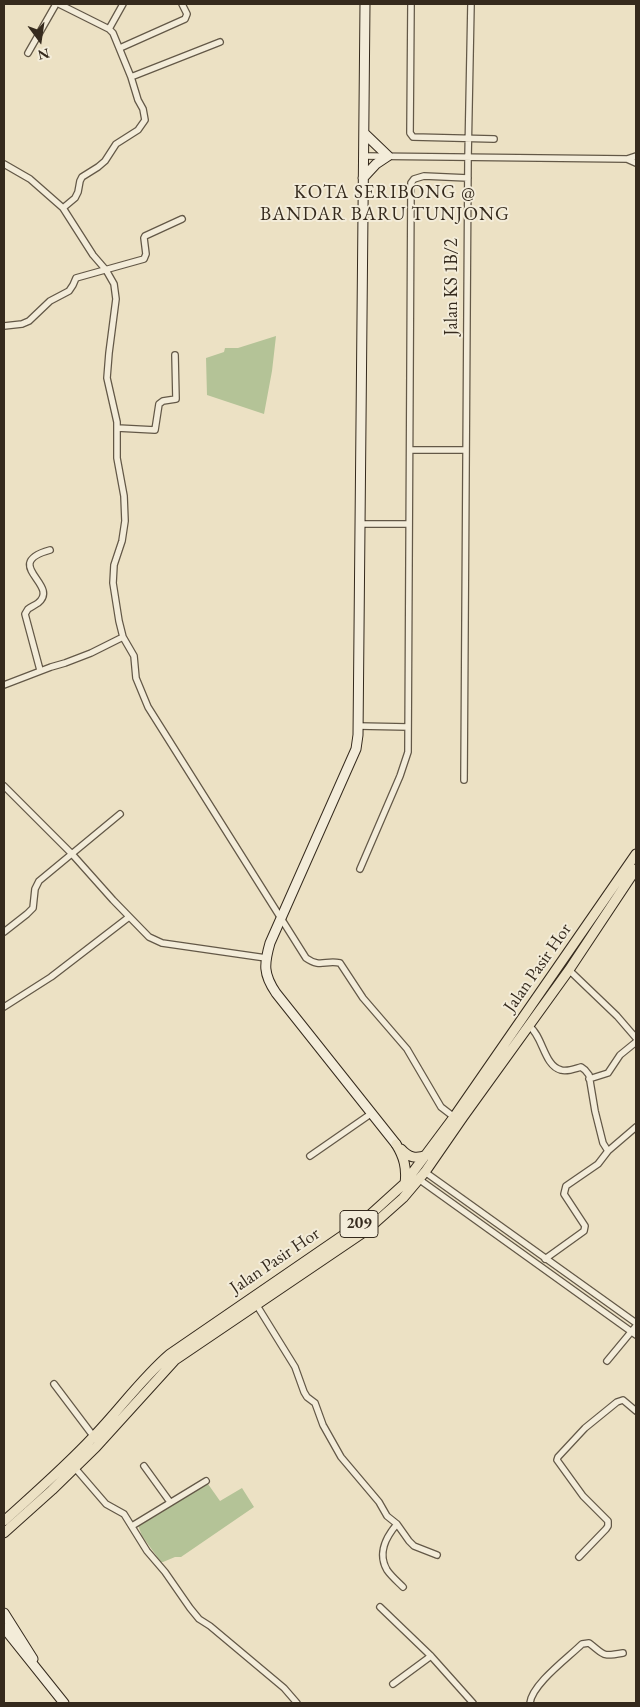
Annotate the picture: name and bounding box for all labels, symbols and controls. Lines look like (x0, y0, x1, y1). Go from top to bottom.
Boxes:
north arrow (15, 15, 65, 65)
text: N (36, 44, 51, 65)
district label: KOTA SERIBONG @ BANDAR BARU TUNJONG (258, 182, 512, 226)
street label: Jalan KS 1B/2 (441, 238, 463, 336)
street label: Jalan Pasir Hor (499, 919, 577, 1017)
road number: 209 (340, 1210, 378, 1238)
street label: Jalan Pasir Hor (226, 1223, 324, 1299)

